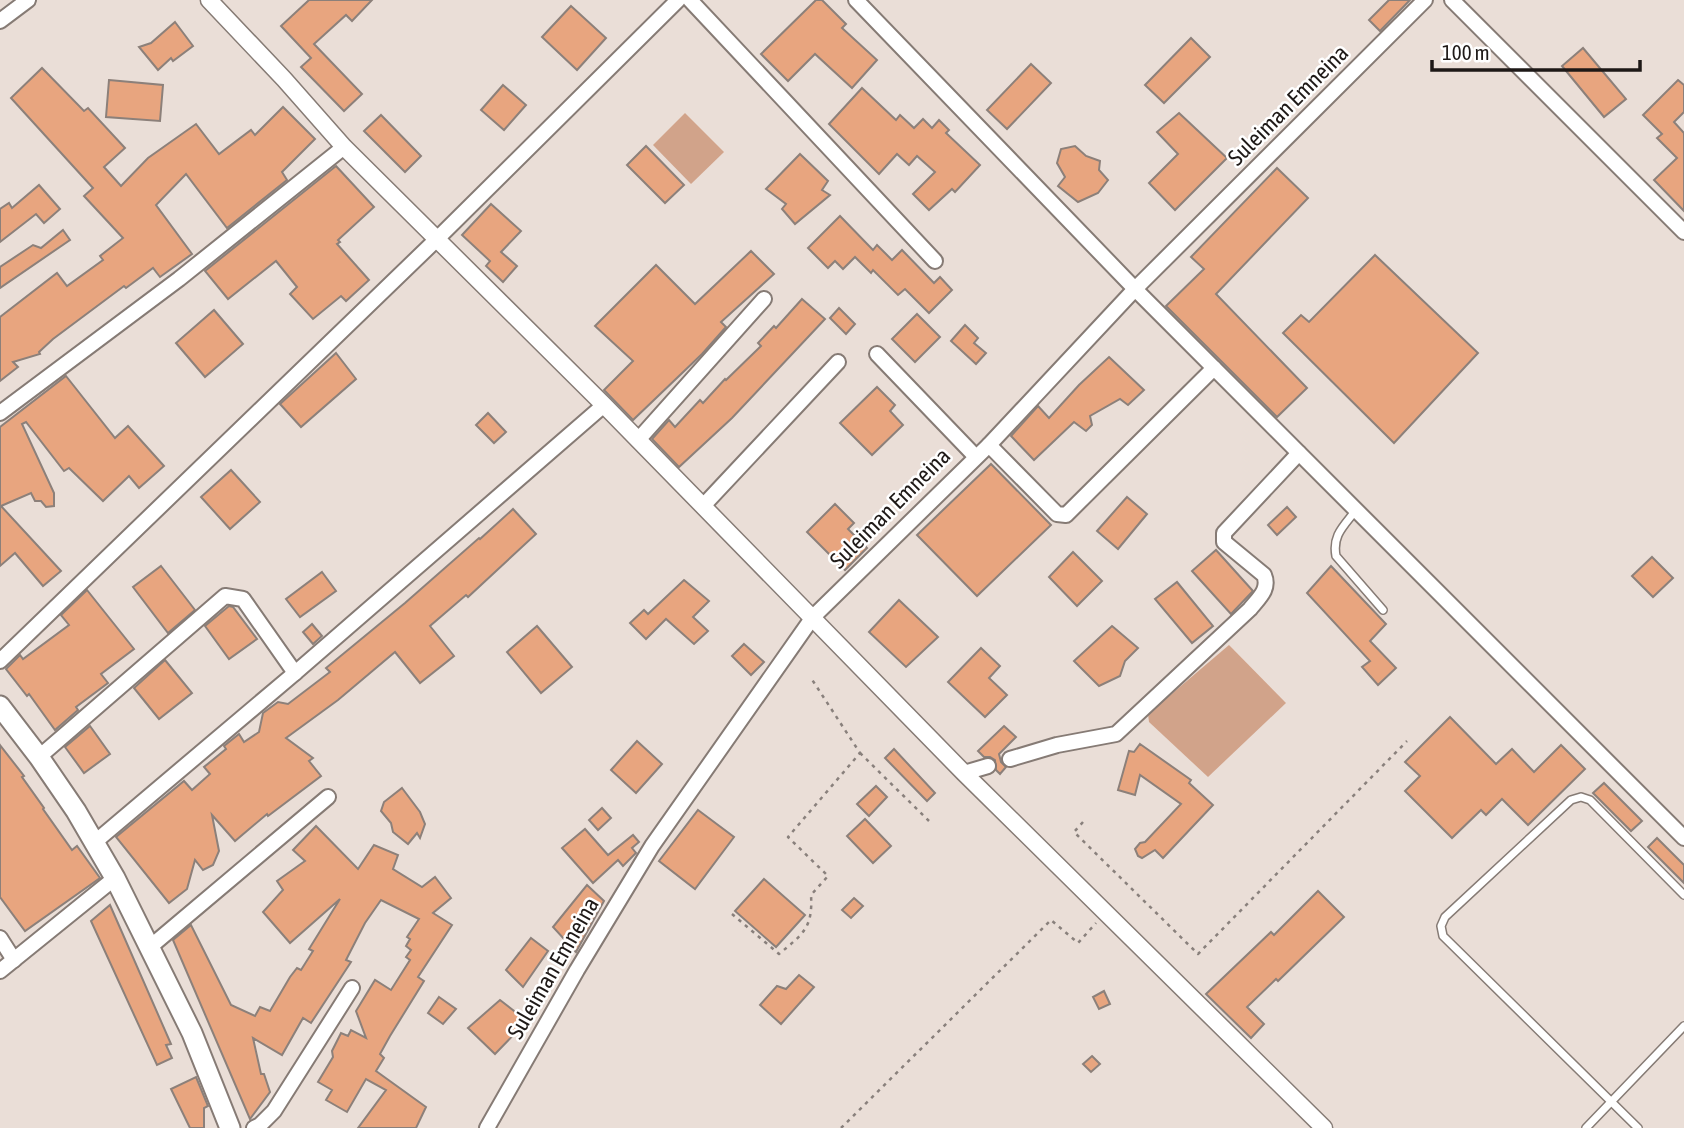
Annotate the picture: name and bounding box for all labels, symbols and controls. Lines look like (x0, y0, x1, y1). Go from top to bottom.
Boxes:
scale bar (1432, 28, 1640, 72)
street label: Suleiman Emneina (1223, 40, 1353, 170)
text: 100 m (1442, 40, 1490, 64)
street label: Suleiman Emneina (825, 443, 955, 573)
street label: Suleiman Emneina (502, 893, 604, 1043)

